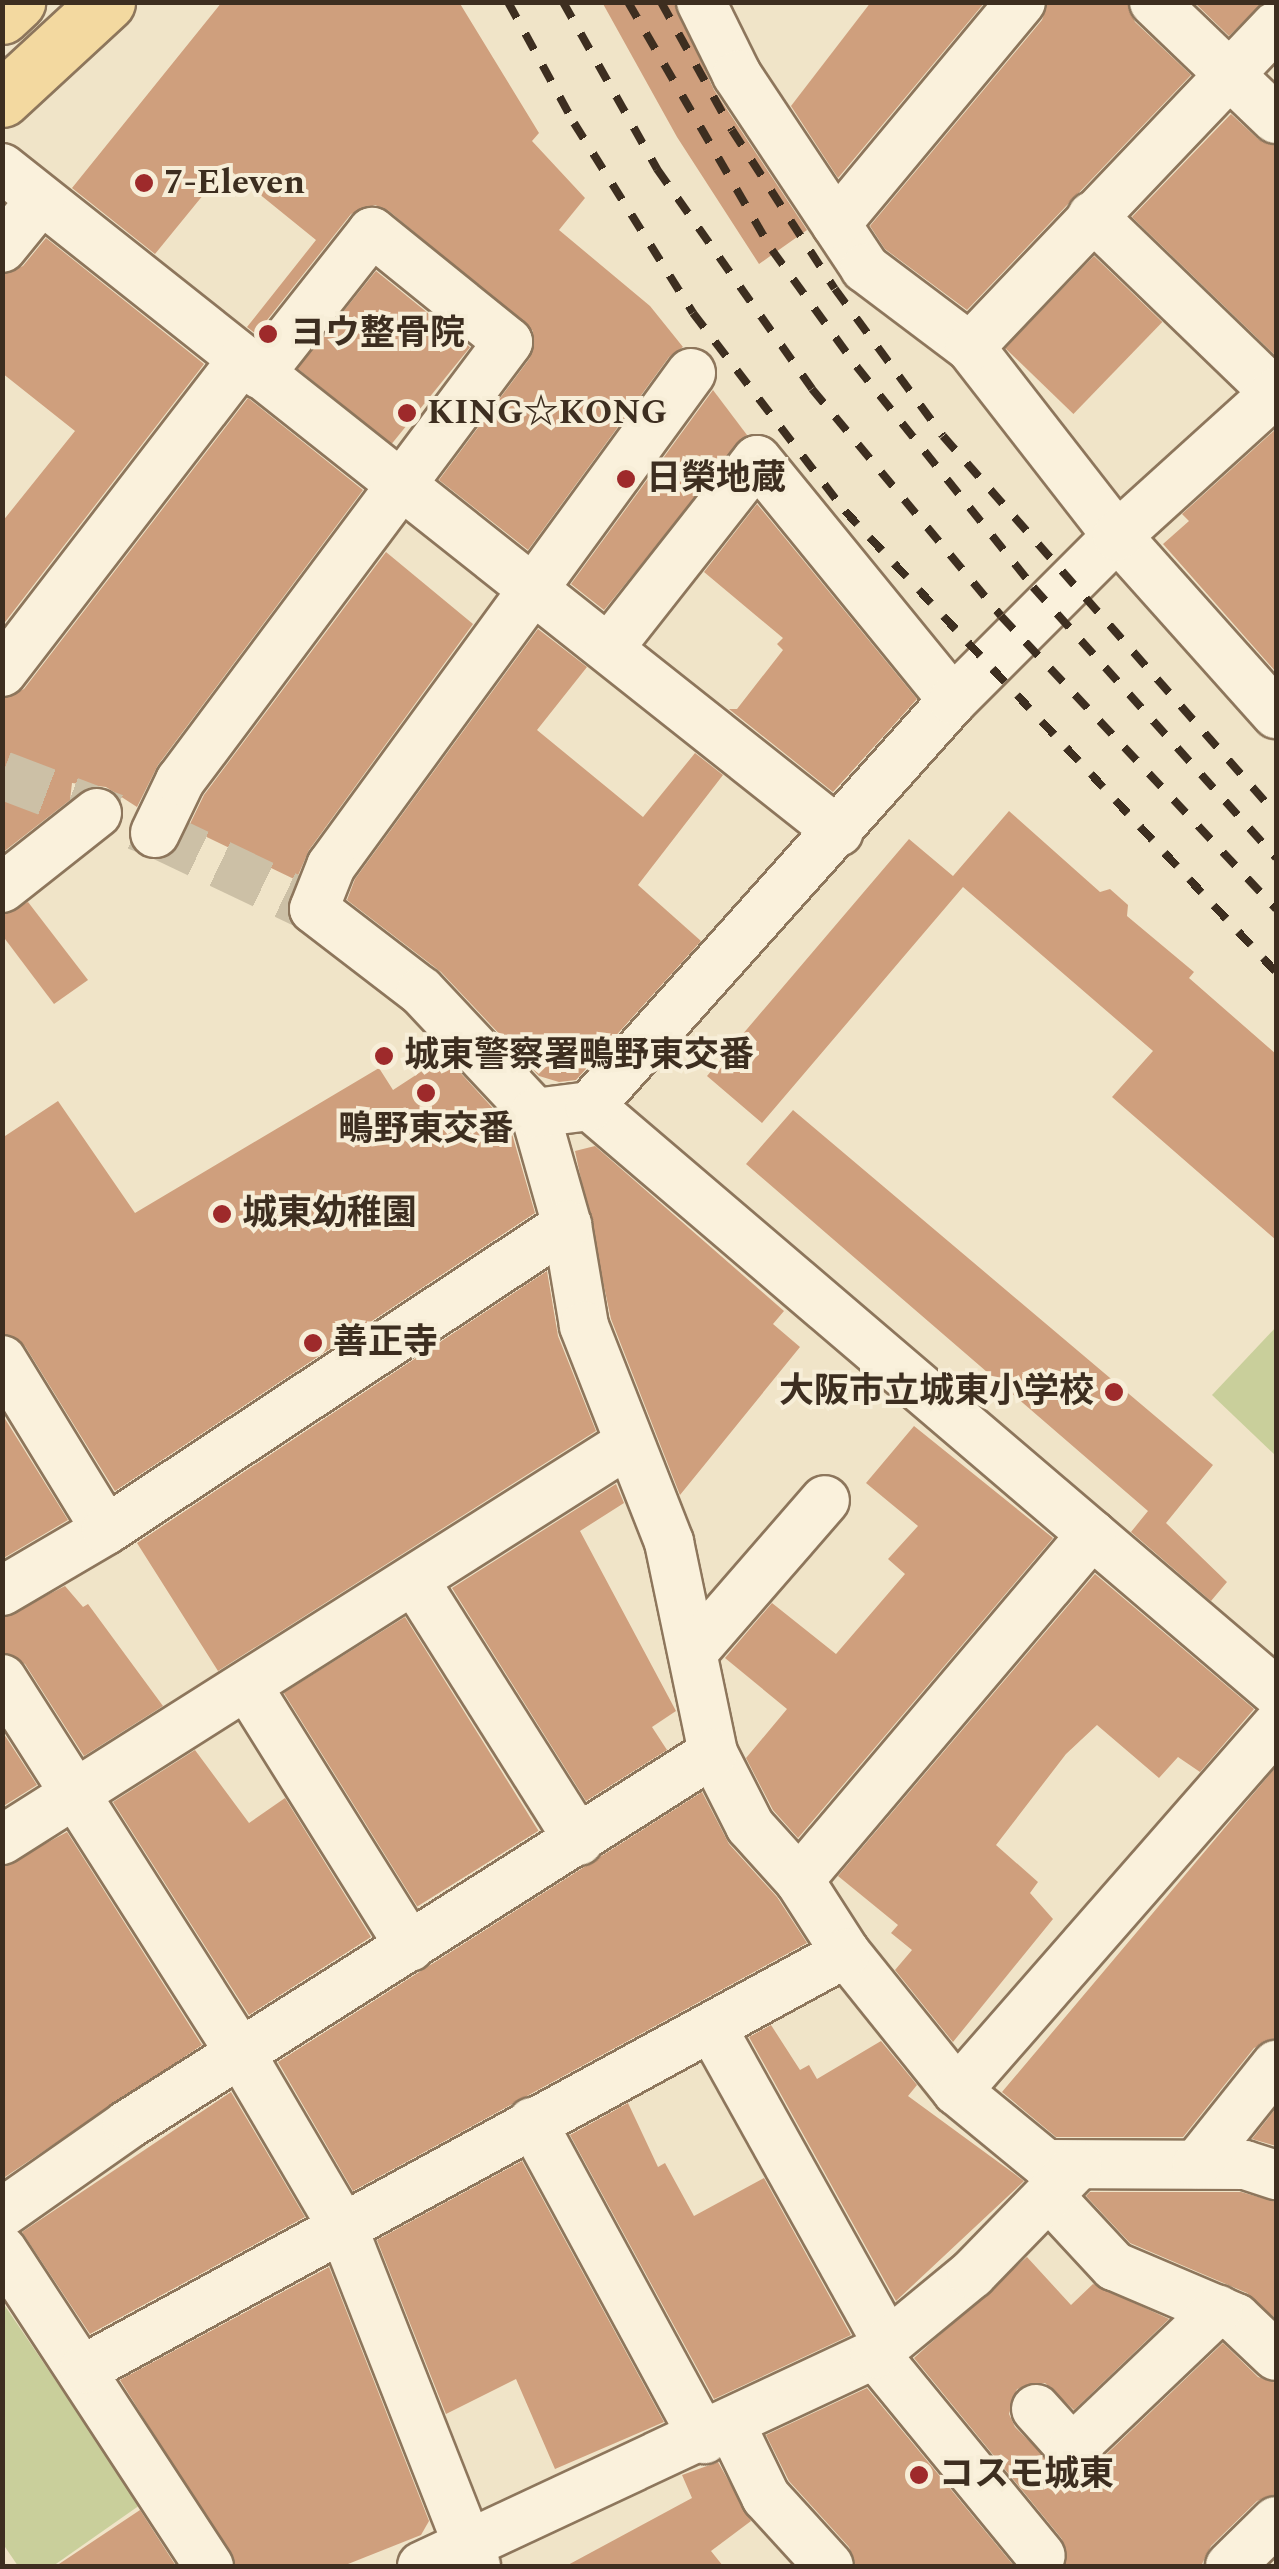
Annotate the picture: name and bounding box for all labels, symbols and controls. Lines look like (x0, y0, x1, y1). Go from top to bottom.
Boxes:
place label: 7-Eleven (164, 162, 305, 204)
marker: 7-Eleven (133, 172, 155, 194)
place label: ヨウ整骨院 (290, 313, 465, 355)
marker: ヨウ整骨院 (255, 321, 281, 347)
place label: KING☆KONG (427, 392, 667, 434)
marker: KING☆KONG (396, 402, 418, 424)
place label: 日榮地蔵 (646, 458, 786, 500)
marker: 日榮地蔵 (615, 468, 637, 490)
place label: 城東警察署鴫野東交番 (404, 1035, 754, 1077)
marker: 城東警察署鴫野東交番 (373, 1045, 395, 1067)
marker: 鴫野東交番 (415, 1082, 437, 1104)
place label: 鴫野東交番 (339, 1109, 513, 1151)
place label: 城東幼稚園 (242, 1193, 417, 1235)
marker: 城東幼稚園 (211, 1203, 233, 1225)
place label: 善正寺 (333, 1322, 438, 1364)
marker: 善正寺 (302, 1332, 324, 1354)
place label: 大阪市立城東小学校 (779, 1371, 1094, 1413)
marker: 大阪市立城東小学校 (1103, 1381, 1125, 1403)
place label: コスモ城東 (939, 2454, 1114, 2496)
marker: コスモ城東 (908, 2464, 930, 2486)

